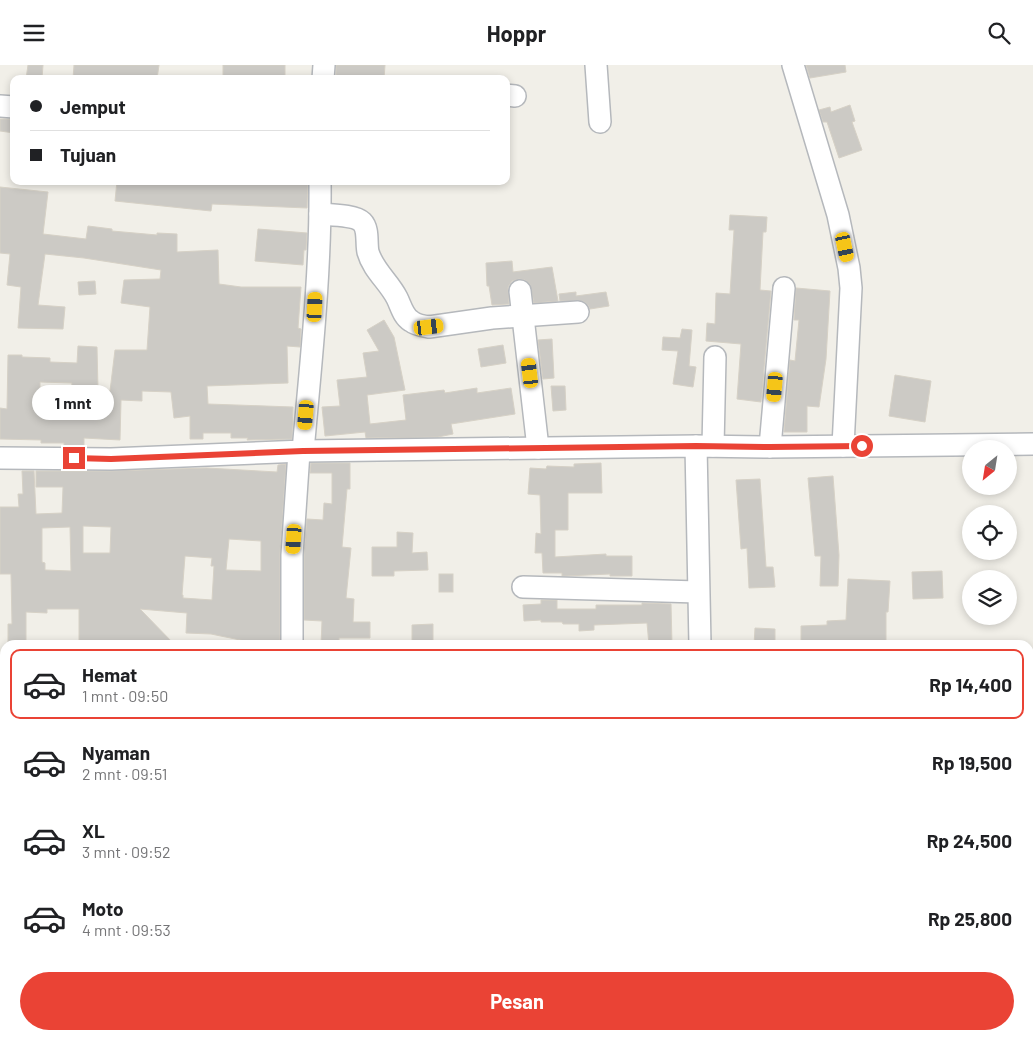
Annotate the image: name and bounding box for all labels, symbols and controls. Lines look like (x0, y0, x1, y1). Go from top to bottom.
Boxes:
icon: menu (20, 19, 48, 47)
icon: search (985, 19, 1013, 47)
text: Hoppr (487, 20, 546, 46)
text: Jemput (60, 95, 126, 118)
text: Tujuan (60, 143, 116, 166)
car (834, 231, 855, 263)
car (306, 292, 323, 322)
car (413, 318, 444, 336)
car (520, 357, 539, 389)
car (766, 371, 783, 403)
callout: 1 mnt (33, 385, 115, 421)
text: 1 mnt (54, 393, 92, 412)
car (297, 399, 314, 431)
route start (851, 435, 873, 457)
north arrow (962, 440, 1018, 495)
map controls (962, 440, 1017, 625)
route end (63, 447, 85, 469)
button: locate (962, 505, 1017, 560)
car (285, 524, 302, 554)
button: layers (962, 570, 1017, 625)
icon: car (22, 662, 67, 707)
text: Hemat (82, 663, 137, 686)
text: Rp 14,400 (929, 673, 1012, 696)
text: 1 mnt · 09:50 (82, 686, 168, 705)
icon: car (22, 740, 67, 785)
text: Nyaman (82, 741, 150, 764)
text: Rp 19,500 (932, 751, 1012, 774)
text: 2 mnt · 09:51 (82, 764, 167, 783)
icon: car (22, 818, 67, 863)
text: XL (82, 819, 105, 842)
text: Rp 24,500 (927, 829, 1012, 852)
text: 3 mnt · 09:52 (82, 842, 170, 861)
icon: car (22, 896, 67, 941)
text: Moto (82, 897, 124, 920)
text: Rp 25,800 (928, 907, 1012, 930)
text: 4 mnt · 09:53 (82, 920, 171, 939)
button: Pesan (20, 972, 1014, 1030)

